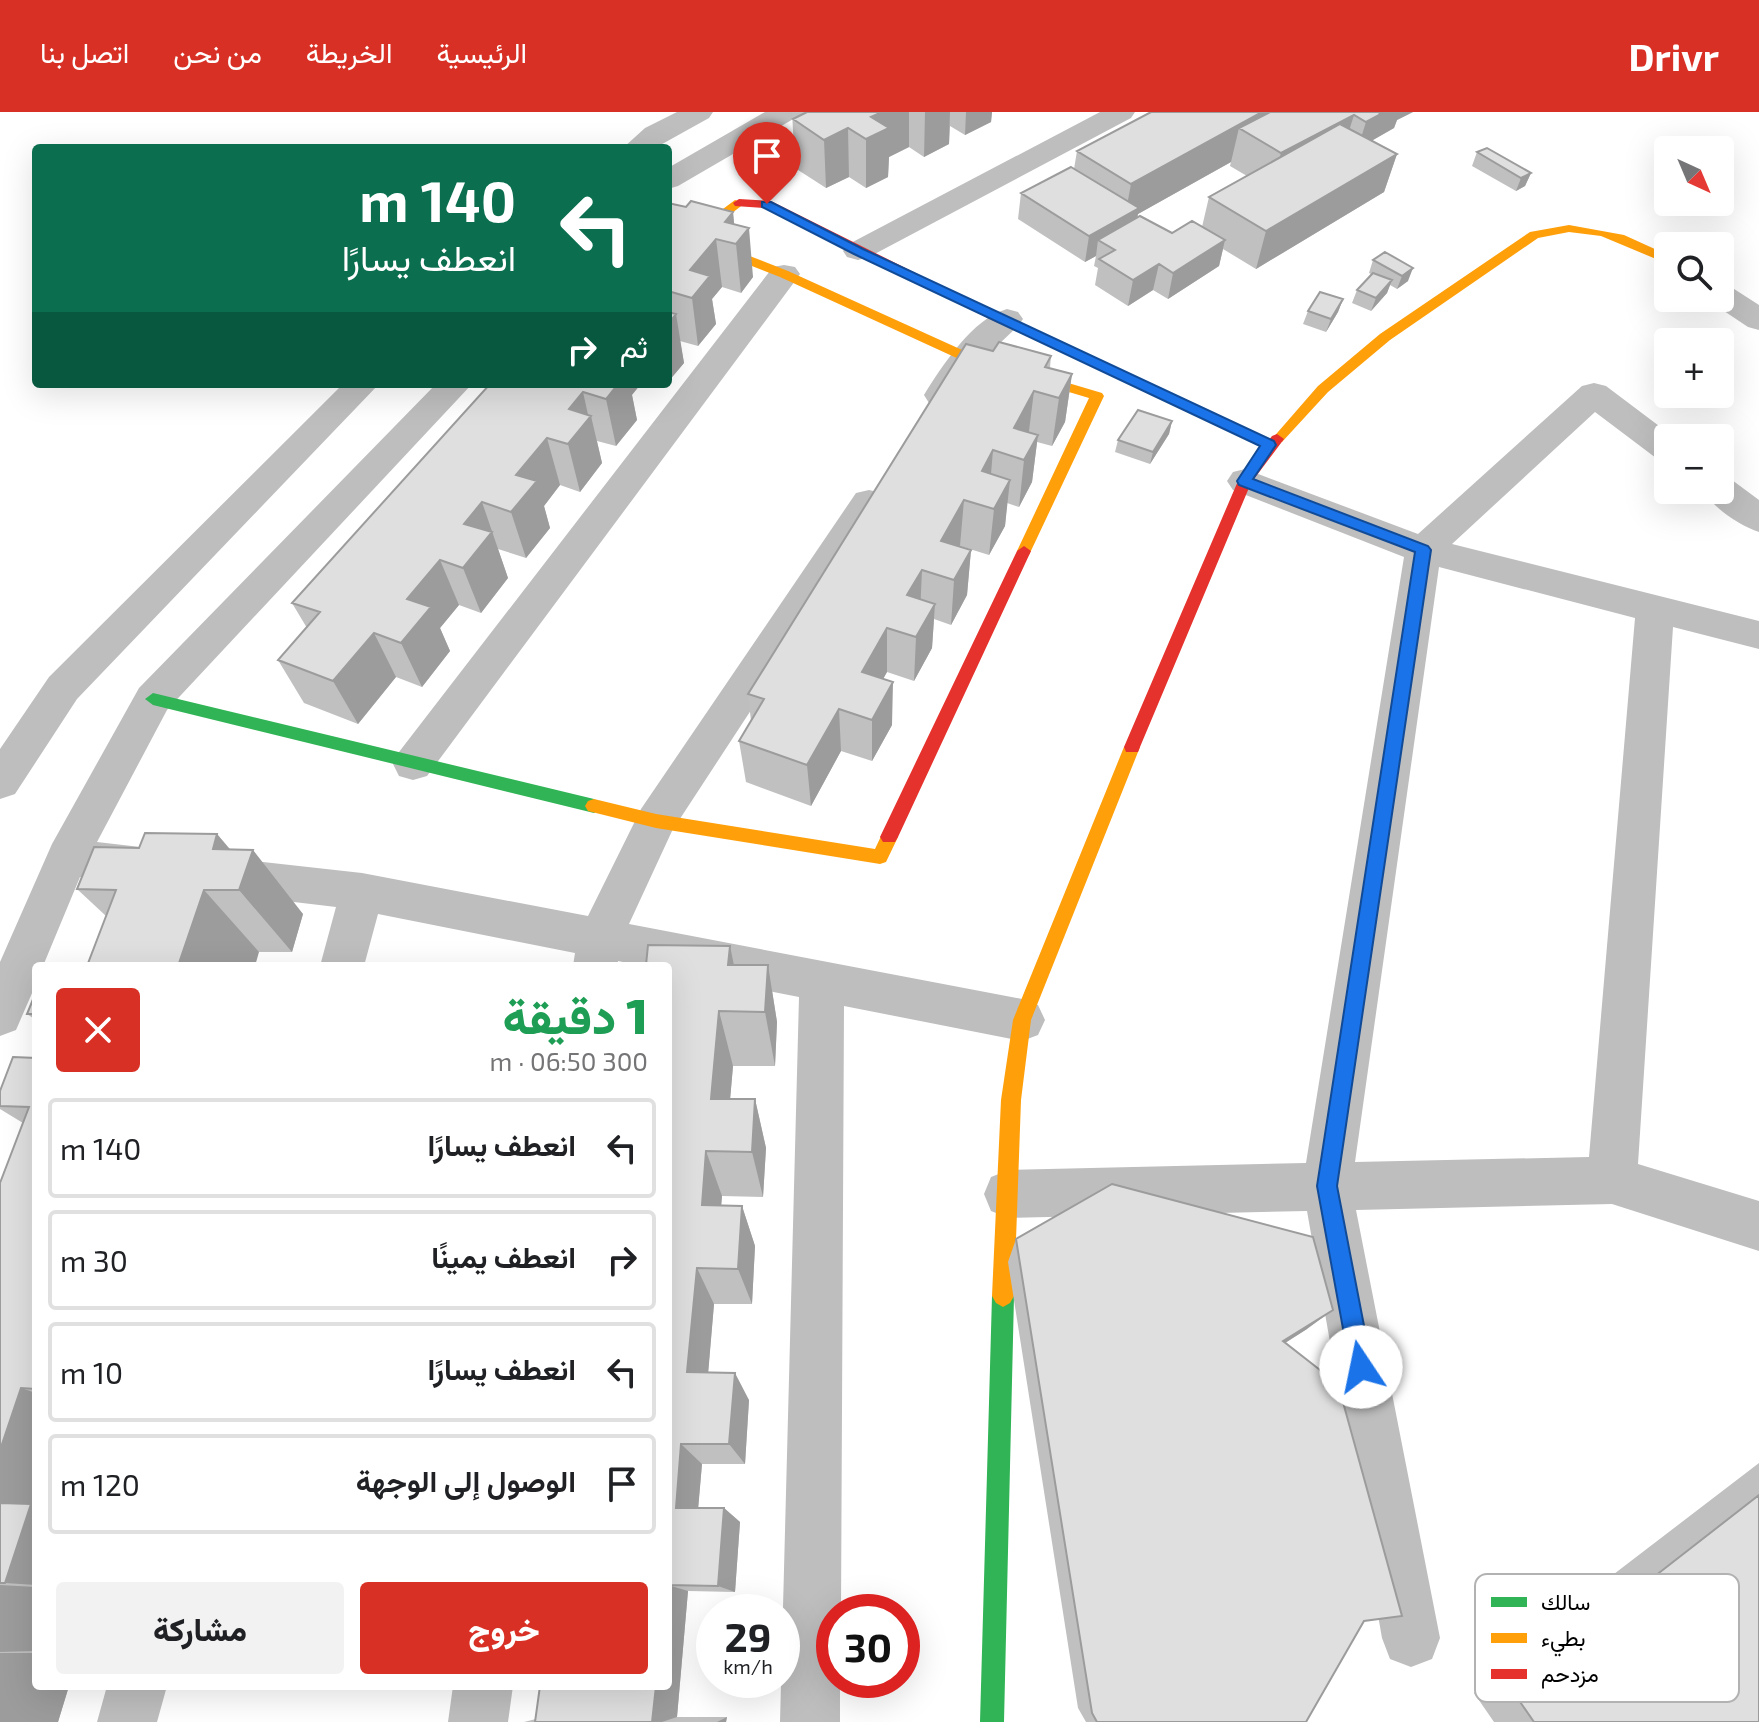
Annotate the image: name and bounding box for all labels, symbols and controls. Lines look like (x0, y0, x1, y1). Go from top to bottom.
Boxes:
text: Drivr (1629, 33, 1719, 79)
text: اتصل بنا (40, 35, 129, 69)
text: من نحن (173, 35, 262, 69)
text: الخريطة (306, 35, 392, 69)
text: الرئيسية (436, 35, 527, 69)
pin (733, 122, 801, 204)
icon: arrive (745, 134, 789, 178)
north arrow (1654, 136, 1734, 216)
map controls (1654, 136, 1734, 504)
text: 140 m (359, 166, 516, 233)
icon: left (544, 176, 648, 280)
button: search (1654, 232, 1734, 312)
text: انعطف يسارًا (342, 235, 516, 278)
icon: right (560, 328, 604, 372)
text: ثم (620, 328, 648, 364)
button: + (1654, 328, 1734, 408)
button: − (1654, 424, 1734, 504)
text: 1 دقيقة (502, 986, 648, 1044)
button: close (56, 988, 140, 1072)
text: 300 m · 06:50 (490, 1045, 648, 1076)
text: انعطف يسارًا (428, 1126, 576, 1162)
icon: left (600, 1126, 644, 1170)
text: 140 m (60, 1130, 141, 1166)
text: انعطف يمينًا (431, 1238, 576, 1274)
icon: right (600, 1238, 644, 1282)
text: 30 m (60, 1242, 128, 1278)
position arrow (1319, 1325, 1403, 1409)
text: انعطف يسارًا (428, 1350, 576, 1386)
icon: left (600, 1350, 644, 1394)
text: 10 m (60, 1354, 123, 1390)
text: الوصول إلى الوجهة (356, 1462, 576, 1498)
icon: arrive (600, 1462, 644, 1506)
text: 120 m (60, 1466, 140, 1502)
legend (1475, 1574, 1739, 1702)
button: مشاركة (56, 1582, 344, 1674)
button: خروج (360, 1582, 648, 1674)
text: سالك (1541, 1588, 1590, 1614)
speed limit sign: 30 (816, 1594, 920, 1698)
text: 29 (725, 1612, 771, 1660)
text: بطيء (1541, 1624, 1586, 1657)
text: km/h (723, 1654, 773, 1678)
text: مزدحم (1541, 1660, 1599, 1689)

